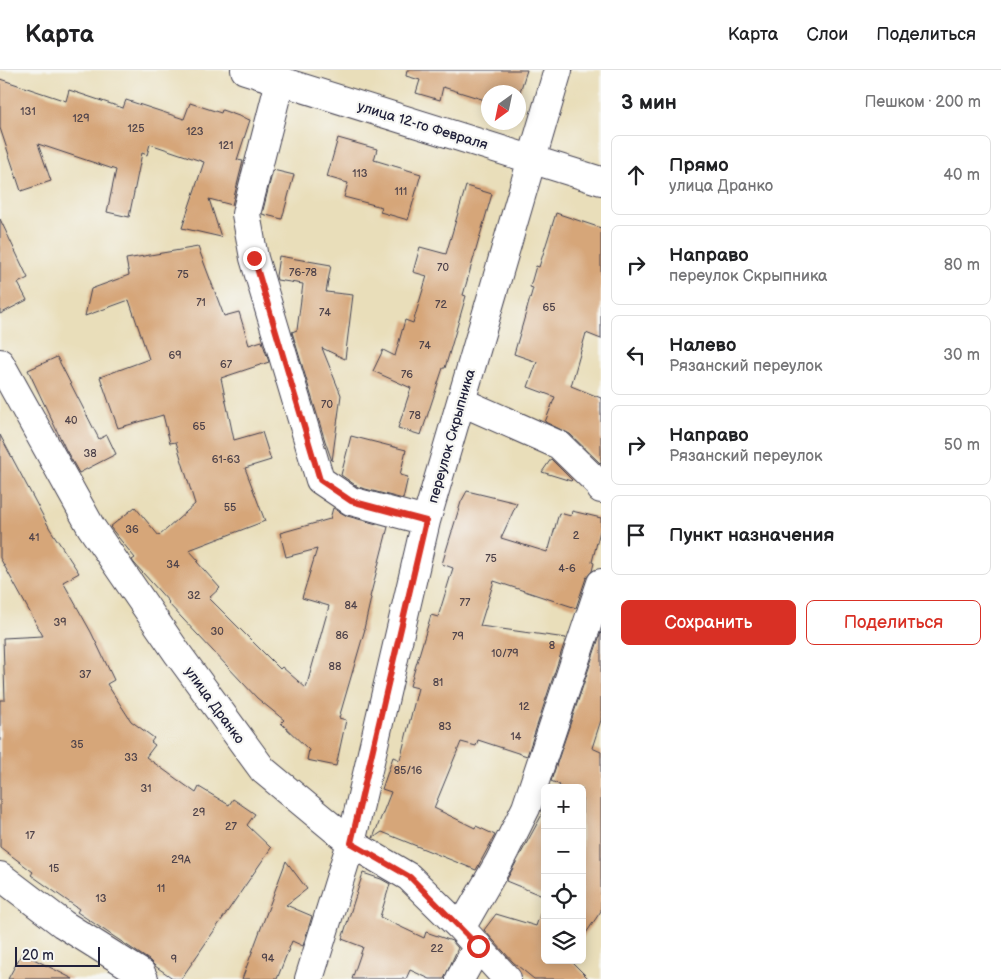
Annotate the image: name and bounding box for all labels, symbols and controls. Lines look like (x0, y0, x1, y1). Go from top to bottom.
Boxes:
text: Карта (25, 20, 94, 49)
text: Карта (728, 24, 778, 45)
text: Слои (806, 24, 848, 45)
text: Поделиться (876, 24, 976, 45)
north arrow (481, 85, 526, 130)
text: 3 мин (621, 90, 677, 115)
text: Пешком · 200 m (864, 93, 981, 112)
street label: улица 12-го Февраля (356, 98, 490, 153)
house number: 131 (20, 105, 36, 118)
house number: 129 (72, 112, 90, 125)
house number: 125 (127, 122, 145, 135)
house number: 123 (186, 125, 204, 138)
house number: 121 (219, 139, 233, 152)
text: Прямо (669, 154, 729, 177)
icon: ahead (622, 161, 650, 189)
text: 40 m (943, 166, 980, 185)
house number: 113 (352, 167, 368, 180)
text: улица Дранко (669, 177, 773, 196)
house number: 111 (395, 185, 407, 198)
text: Направо (669, 244, 749, 267)
route end (243, 247, 266, 270)
icon: right (622, 251, 650, 279)
text: 80 m (944, 256, 980, 275)
house number: 70 (437, 261, 449, 274)
house number: 76-78 (289, 266, 317, 279)
text: переулок Скрыпника (669, 267, 828, 286)
house number: 75 (177, 268, 189, 281)
house number: 71 (196, 296, 206, 309)
house number: 72 (435, 298, 447, 311)
house number: 65 (542, 301, 556, 314)
house number: 74 (319, 306, 331, 319)
text: Налево (669, 334, 736, 357)
house number: 74 (419, 339, 431, 352)
icon: left (622, 341, 650, 369)
text: 30 m (943, 346, 980, 365)
house number: 69 (168, 349, 182, 362)
text: Рязанский переулок (669, 357, 822, 376)
house number: 67 (220, 358, 233, 371)
street label: переулок Скрыпника (424, 366, 479, 505)
house number: 76 (401, 368, 413, 381)
house number: 70 (321, 398, 333, 411)
house number: 78 (409, 409, 421, 422)
house number: 40 (64, 414, 78, 427)
house number: 65 (192, 420, 206, 433)
text: Направо (669, 424, 749, 447)
icon: right (622, 431, 650, 459)
text: 50 m (944, 436, 980, 455)
house number: 38 (83, 447, 97, 460)
text: Рязанский переулок (669, 447, 822, 466)
house number: 61-63 (212, 453, 240, 466)
house number: 55 (224, 501, 236, 514)
icon: arrive (622, 521, 650, 549)
house number: 36 (125, 523, 139, 536)
text: Пункт назначения (669, 524, 834, 547)
house number: 2 (573, 529, 580, 542)
house number: 41 (29, 531, 39, 544)
house number: 75 (485, 552, 497, 565)
house number: 34 (166, 558, 180, 571)
house number: 4-6 (558, 562, 576, 575)
house number: 32 (187, 589, 201, 602)
house number: 77 (460, 596, 471, 609)
house number: 84 (344, 599, 358, 612)
button: Сохранить (621, 600, 796, 645)
button: Поделиться (806, 600, 981, 645)
house number: 39 (53, 616, 67, 629)
house number: 30 (210, 625, 224, 638)
house number: 86 (335, 629, 349, 642)
house number: 79 (452, 630, 464, 643)
house number: 8 (549, 639, 555, 652)
house number: 10/79 (491, 647, 519, 660)
house number: 88 (329, 660, 341, 673)
street label: улица Дранко (181, 663, 248, 747)
house number: 37 (79, 668, 92, 681)
house number: 81 (433, 676, 443, 689)
house number: 12 (519, 700, 530, 713)
house number: 83 (438, 720, 452, 733)
house number: 14 (511, 730, 522, 743)
house number: 35 (70, 738, 84, 751)
house number: 33 (124, 751, 138, 764)
house number: 85/16 (394, 764, 423, 777)
house number: 31 (140, 782, 152, 795)
map controls (541, 784, 586, 964)
button: + (541, 784, 586, 829)
house number: 29 (193, 806, 205, 819)
house number: 27 (225, 820, 238, 833)
house number: 17 (25, 829, 35, 842)
button: − (541, 829, 586, 874)
house number: 29А (171, 853, 191, 866)
house number: 15 (49, 862, 59, 875)
button: locate (541, 874, 586, 919)
house number: 11 (157, 882, 165, 895)
house number: 13 (95, 892, 107, 905)
button: layers (541, 919, 586, 964)
route start (467, 935, 490, 958)
house number: 22 (431, 942, 444, 955)
scale bar (15, 944, 100, 967)
text: 20 m (22, 947, 54, 964)
house number: 94 (261, 952, 275, 965)
house number: 9 (171, 953, 177, 966)

